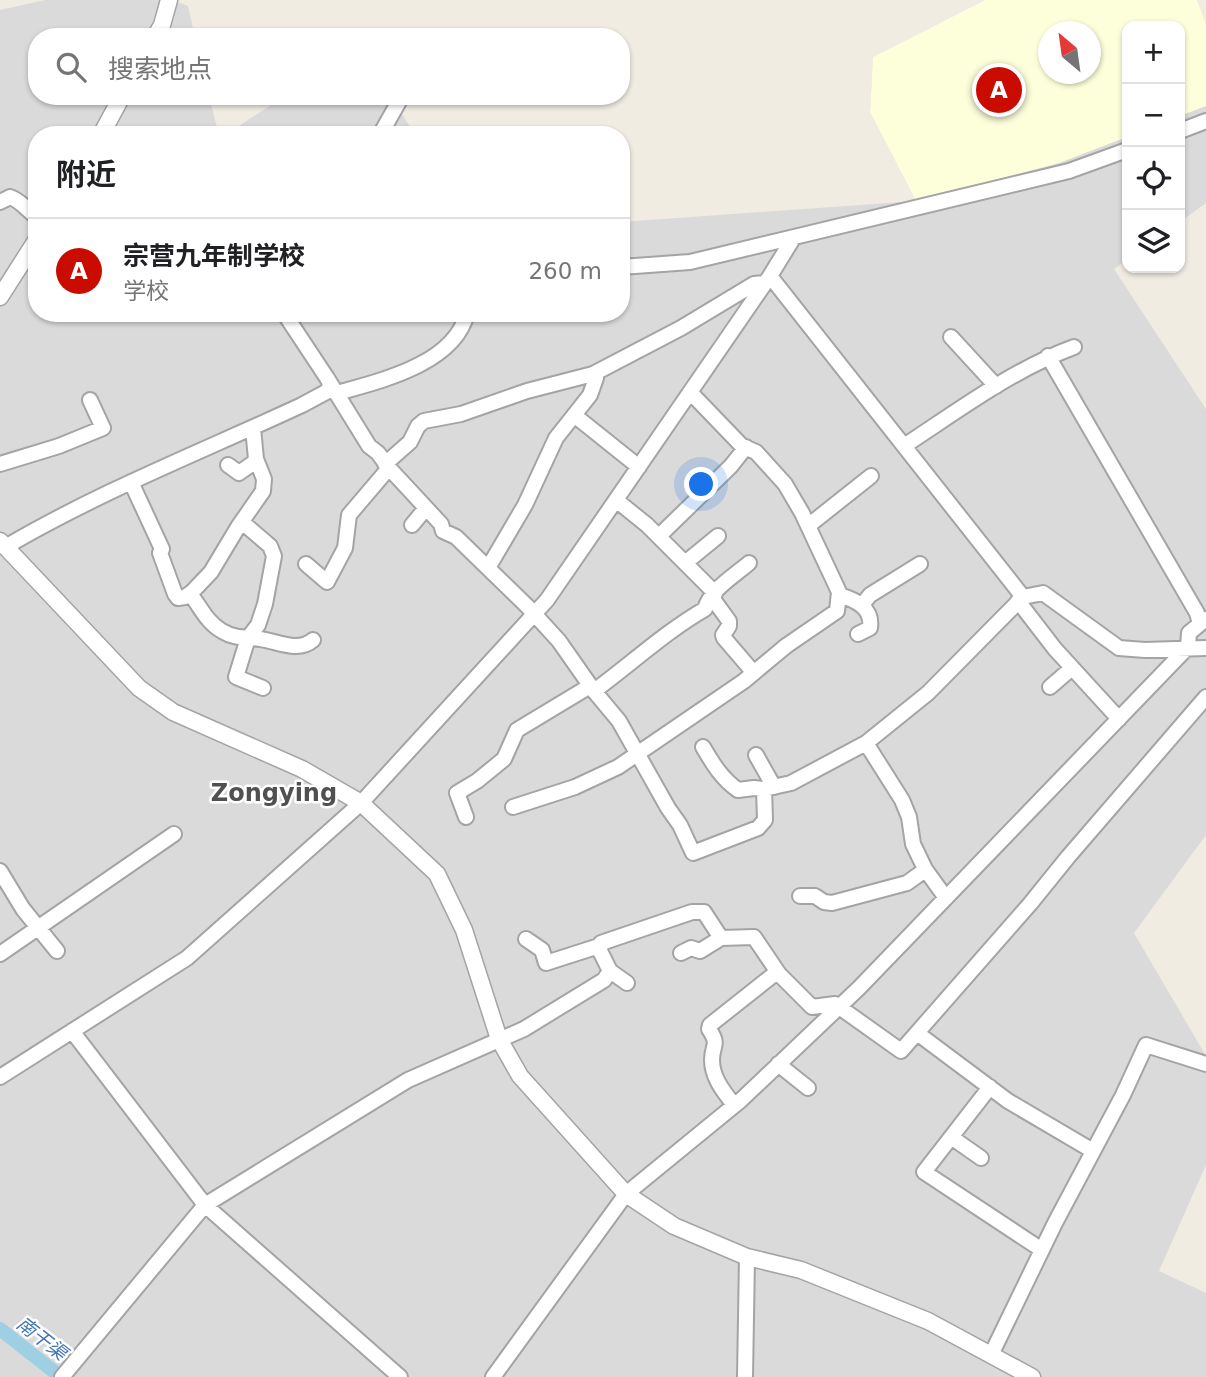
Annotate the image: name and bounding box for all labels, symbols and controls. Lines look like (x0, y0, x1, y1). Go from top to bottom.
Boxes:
north arrow (1038, 21, 1101, 84)
map controls (1122, 21, 1185, 273)
button: + (1122, 21, 1185, 84)
search box (28, 28, 630, 105)
icon: search (52, 48, 90, 86)
text: 搜索地点 (108, 54, 212, 84)
pin: A (976, 64, 1022, 116)
button: − (1122, 84, 1185, 147)
button: locate (1122, 147, 1185, 210)
text: 附近 (56, 157, 116, 192)
button: layers (1122, 210, 1185, 273)
text: 宗营九年制学校 (123, 241, 305, 271)
text: A (70, 258, 88, 284)
text: 260 m (528, 258, 602, 284)
text: 学校 (123, 278, 169, 304)
your location (684, 467, 718, 501)
district label: Zongying (211, 779, 337, 807)
water label: 南干渠 (13, 1312, 74, 1366)

